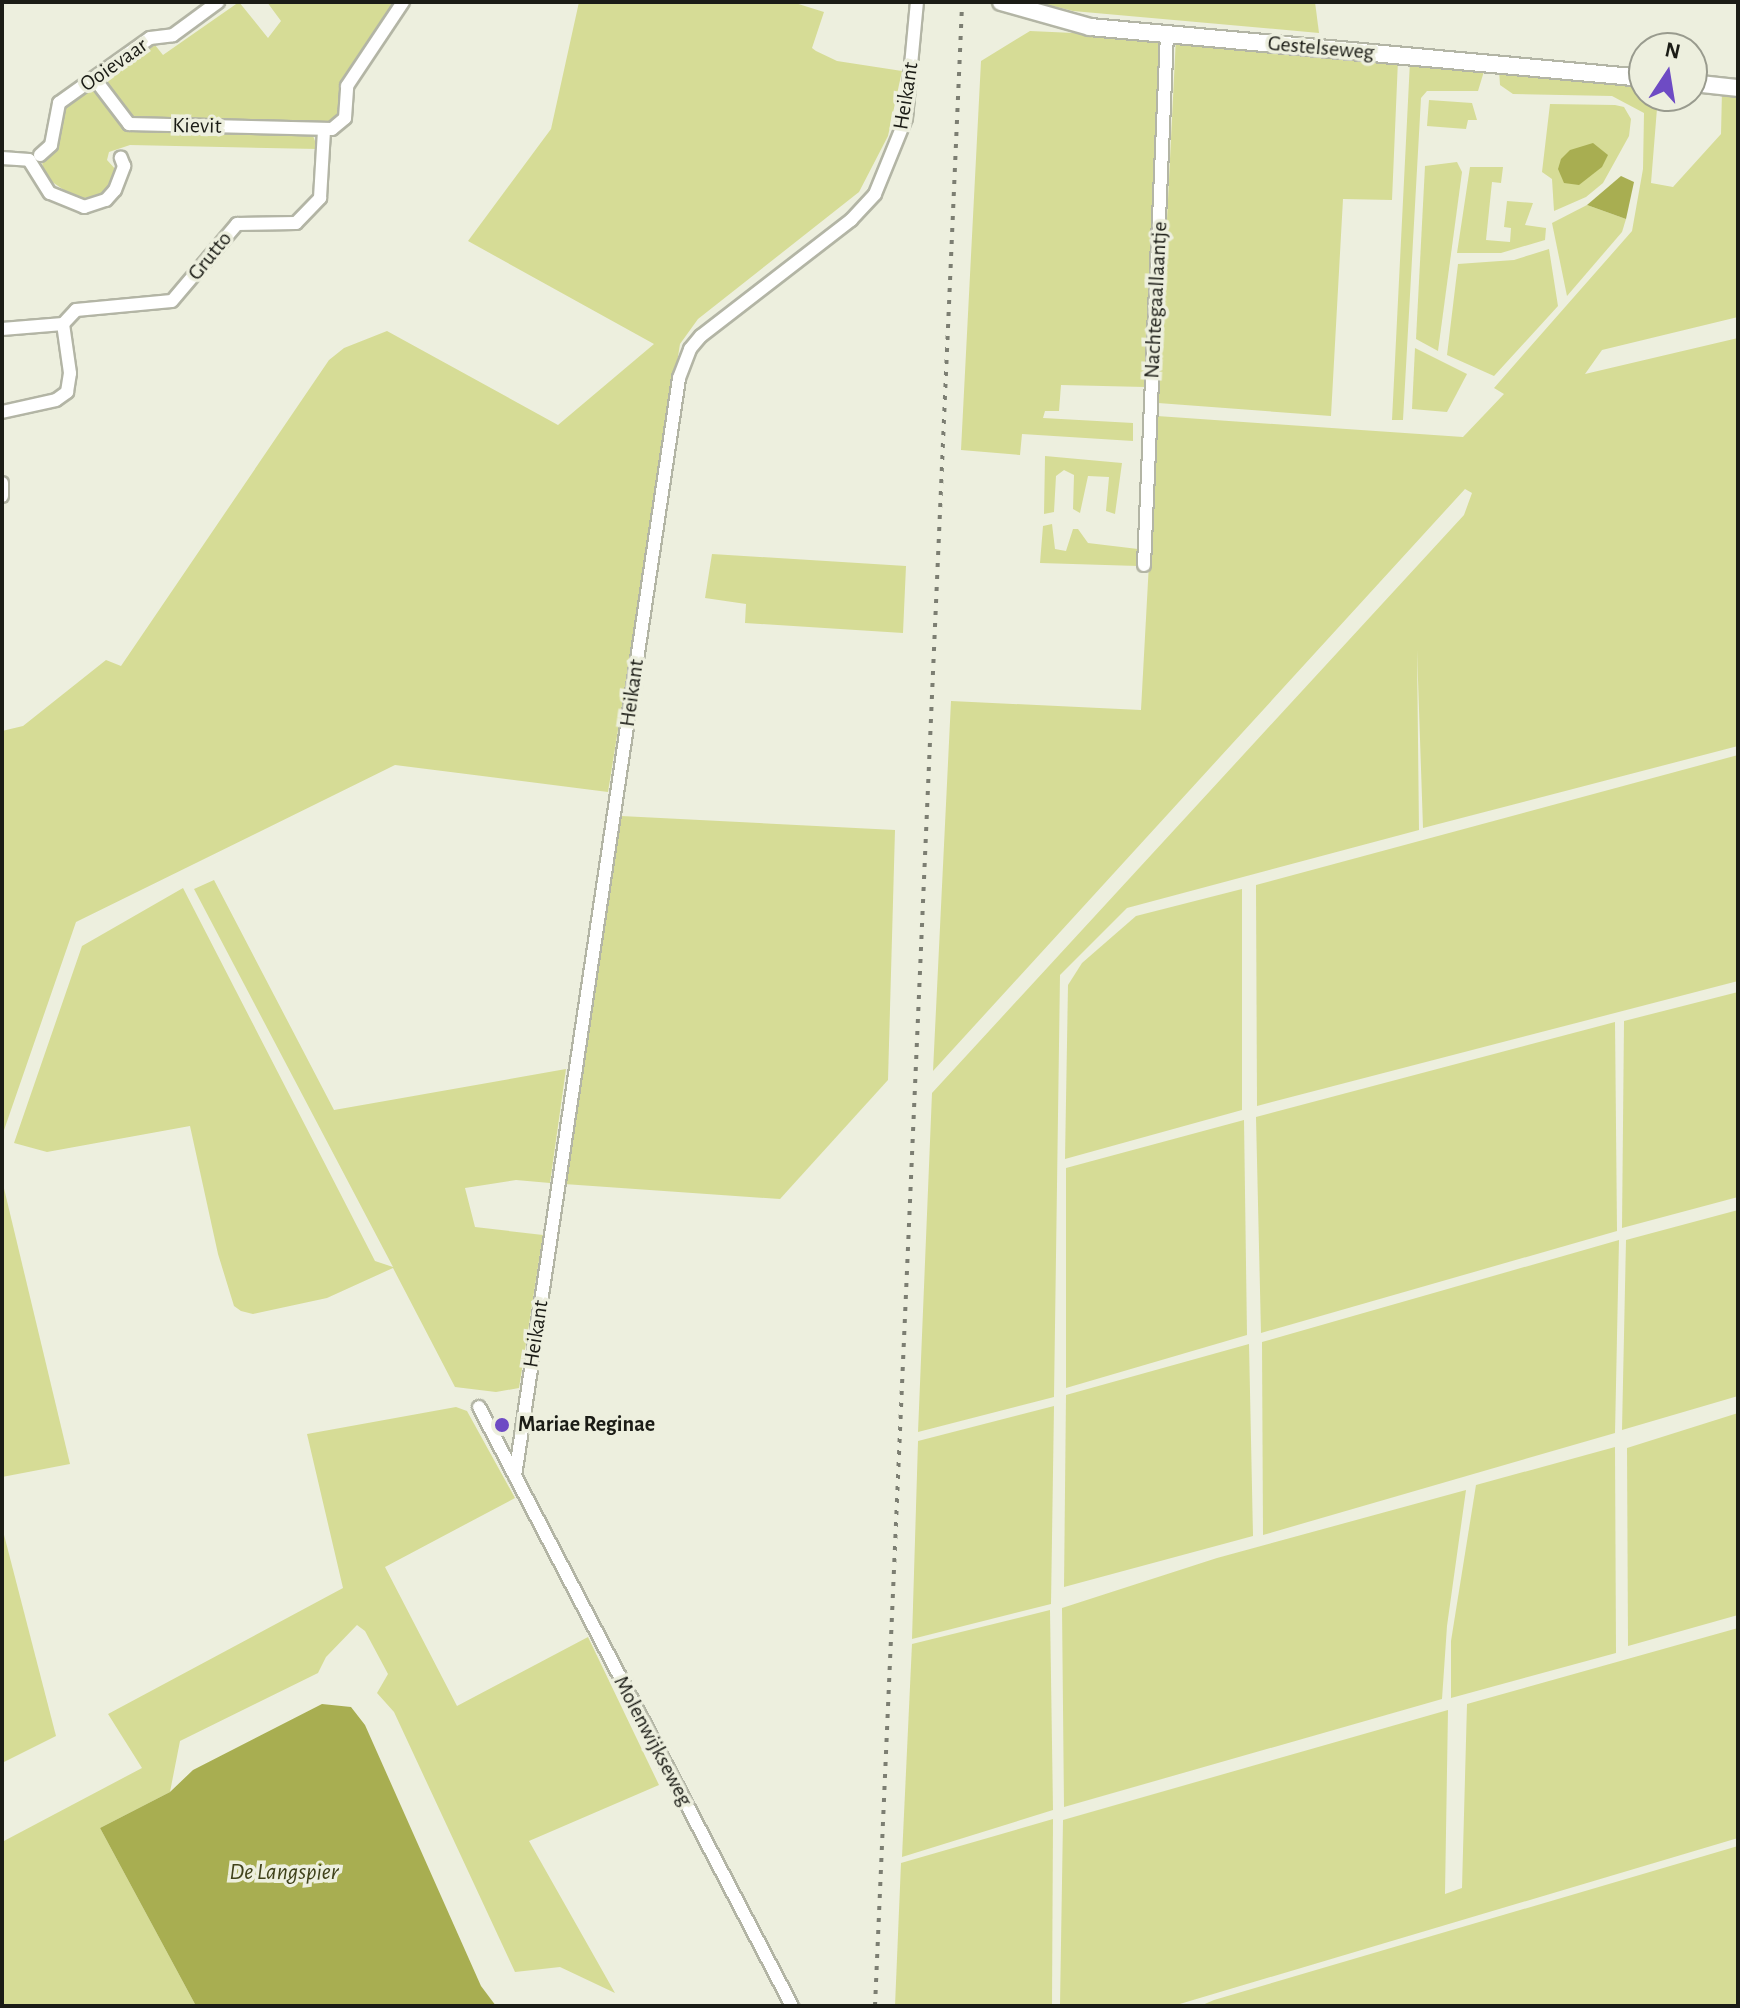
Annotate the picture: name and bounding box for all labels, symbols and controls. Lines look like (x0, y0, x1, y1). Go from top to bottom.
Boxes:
street label: Gestelseweg (1267, 30, 1375, 66)
street label: Ooievaar (75, 32, 153, 98)
north arrow (1628, 32, 1708, 112)
text: N (1663, 38, 1682, 63)
street label: Heikant (888, 60, 924, 132)
street label: Kievit (172, 112, 222, 140)
street label: Nachtegaallaantje (1139, 221, 1173, 379)
street label: Grutto (182, 226, 238, 286)
street label: Heikant (614, 658, 650, 728)
street label: Heikant (518, 1298, 554, 1370)
place label: Mariae Reginae (518, 1412, 655, 1438)
marker: Mariae Reginae (493, 1416, 511, 1434)
street label: Molenwijkseweg (608, 1671, 698, 1811)
water label: De Langspier (229, 1859, 339, 1887)

